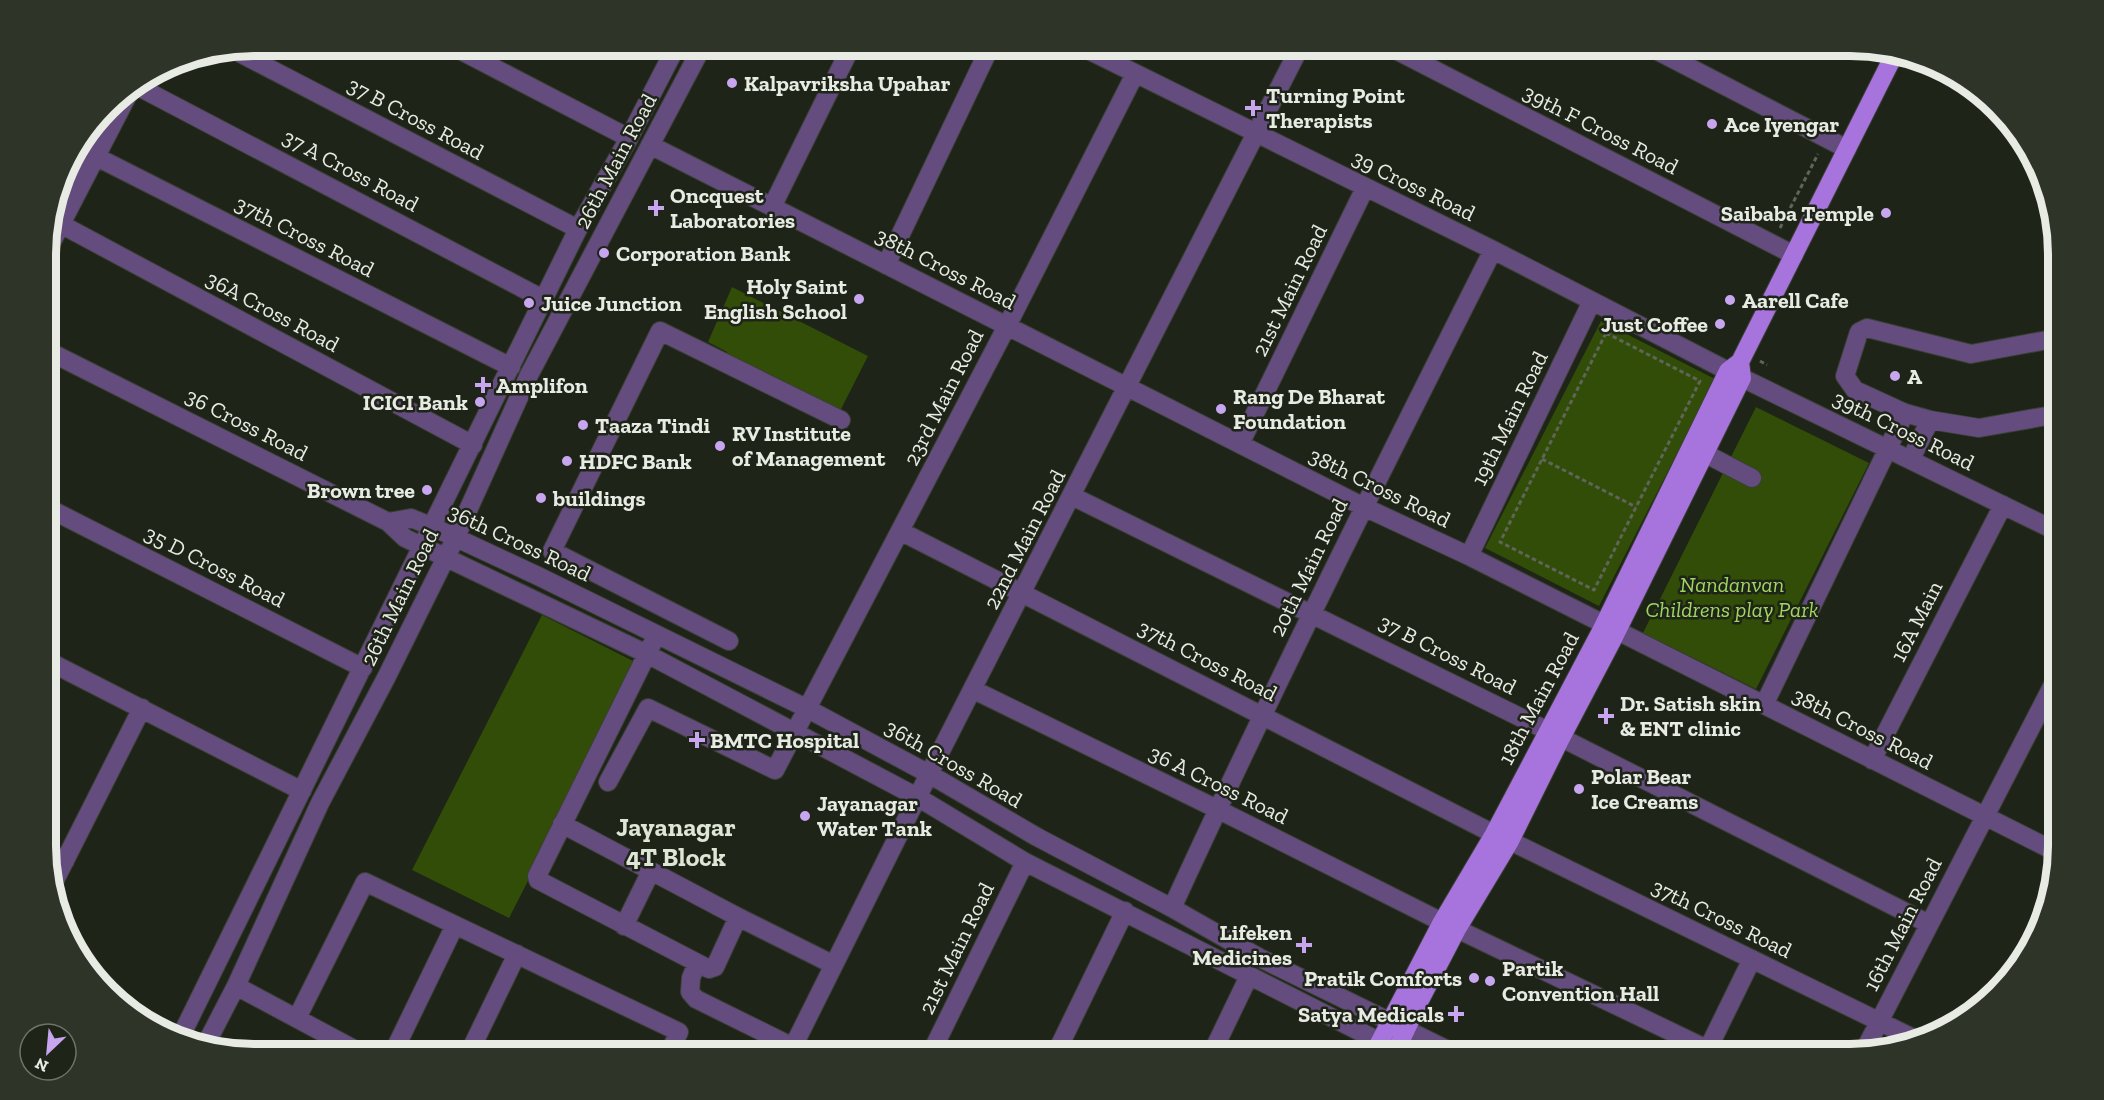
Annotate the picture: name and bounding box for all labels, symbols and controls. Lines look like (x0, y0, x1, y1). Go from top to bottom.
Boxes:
place label: Kalpavriksha Upahar (744, 70, 951, 97)
street label: 37 B Cross Road (343, 71, 489, 166)
marker: Kalpavriksha Upahar (725, 76, 739, 90)
street label: 39th F Cross Road (1519, 79, 1683, 180)
place label: Turning Point Therapists (1266, 82, 1405, 134)
street label: 26th Main Road (569, 89, 662, 233)
marker: Turning Point Therapists (1244, 99, 1262, 117)
place label: Ace Iyengar (1724, 111, 1840, 138)
marker: Ace Iyengar (1705, 117, 1719, 131)
street label: 37 A Cross Road (278, 123, 423, 218)
street label: 39 Cross Road (1348, 144, 1480, 227)
place label: Oncquest Laboratories (670, 182, 795, 234)
street label: 37th Cross Road (231, 190, 379, 283)
marker: Oncquest Laboratories (647, 199, 665, 217)
place label: Saibaba Temple (1721, 200, 1874, 227)
marker: Saibaba Temple (1879, 206, 1893, 220)
street label: 21st Main Road (1246, 220, 1333, 361)
street label: 38th Cross Road (871, 221, 1021, 315)
place label: Corporation Bank (616, 240, 790, 267)
marker: Corporation Bank (597, 246, 611, 260)
street label: 36A Cross Road (201, 265, 344, 358)
place label: Holy Saint English School (704, 273, 847, 325)
place label: Aarell Cafe (1742, 287, 1849, 314)
place label: Juice Junction (541, 290, 682, 317)
marker: Holy Saint English School (852, 292, 866, 306)
marker: Aarell Cafe (1723, 293, 1737, 307)
marker: Juice Junction (522, 296, 536, 310)
place label: Just Coffee (1601, 311, 1708, 338)
marker: Just Coffee (1713, 317, 1727, 331)
street label: 23rd Main Road (898, 325, 989, 470)
street label: 19th Main Road (1465, 347, 1554, 490)
place label: A (1907, 363, 1923, 390)
marker: A (1888, 369, 1902, 383)
place label: Amplifon (496, 372, 588, 399)
marker: Amplifon (474, 376, 492, 394)
street label: 36 Cross Road (181, 382, 312, 467)
place label: Rang De Bharat Foundation (1233, 383, 1385, 435)
street label: 39th Cross Road (1829, 385, 1979, 476)
place label: ICICI Bank (363, 389, 468, 416)
marker: ICICI Bank (473, 395, 487, 409)
marker: Rang De Bharat Foundation (1214, 402, 1228, 416)
place label: Taaza Tindi (595, 412, 711, 439)
marker: Taaza Tindi (576, 418, 590, 432)
place label: RV Institute of Management (732, 420, 885, 472)
marker: RV Institute of Management (713, 439, 727, 453)
street label: 38th Cross Road (1305, 442, 1455, 533)
place label: HDFC Bank (579, 448, 692, 475)
marker: HDFC Bank (560, 454, 574, 468)
street label: 22nd Main Road (978, 465, 1071, 614)
place label: Brown tree (307, 477, 415, 504)
marker: Brown tree (420, 483, 434, 497)
place label: buildings (552, 485, 646, 512)
marker: buildings (534, 491, 548, 505)
street label: 20th Main Road (1263, 494, 1353, 641)
street label: 36th Cross Road (444, 498, 595, 587)
street label: 35 D Cross Road (140, 519, 289, 613)
street label: 26th Main Road (355, 524, 444, 670)
park label: Nandanvan Childrens play Park (1645, 571, 1819, 623)
street label: 16A Main (1885, 576, 1948, 666)
street label: 37 B Cross Road (1375, 608, 1521, 701)
street label: 37th Cross Road (1134, 614, 1282, 707)
street label: 18th Main Road (1492, 627, 1585, 769)
street label: 38th Cross Road (1788, 681, 1938, 775)
place label: Dr. Satish skin & ENT clinic (1620, 690, 1761, 742)
marker: Dr. Satish skin & ENT clinic (1597, 707, 1615, 725)
street label: 36th Cross Road (880, 713, 1027, 814)
place label: BMTC Hospital (710, 727, 859, 754)
marker: BMTC Hospital (688, 731, 706, 749)
street label: 36 A Cross Road (1145, 739, 1293, 830)
place label: Polar Bear Ice Creams (1591, 763, 1698, 815)
marker: Polar Bear Ice Creams (1572, 782, 1586, 796)
place label: Jayanagar Water Tank (817, 790, 932, 842)
marker: Jayanagar Water Tank (798, 809, 812, 823)
district label: Jayanagar 4T Block (616, 811, 736, 873)
street label: 16th Main Road (1857, 853, 1948, 996)
street label: 37th Cross Road (1647, 873, 1796, 964)
street label: 21st Main Road (913, 878, 1000, 1019)
place label: Lifeken Medicines (1192, 919, 1292, 971)
marker: Lifeken Medicines (1297, 938, 1311, 952)
place label: Partik Convention Hall (1502, 955, 1659, 1007)
place label: Pratik Comforts (1304, 965, 1462, 992)
marker: Pratik Comforts (1467, 971, 1481, 985)
marker: Partik Convention Hall (1483, 974, 1497, 988)
place label: Satya Medicals (1298, 1001, 1444, 1028)
marker: Satya Medicals (1449, 1007, 1463, 1021)
north arrow (18, 1022, 78, 1082)
text: N (32, 1054, 51, 1076)

